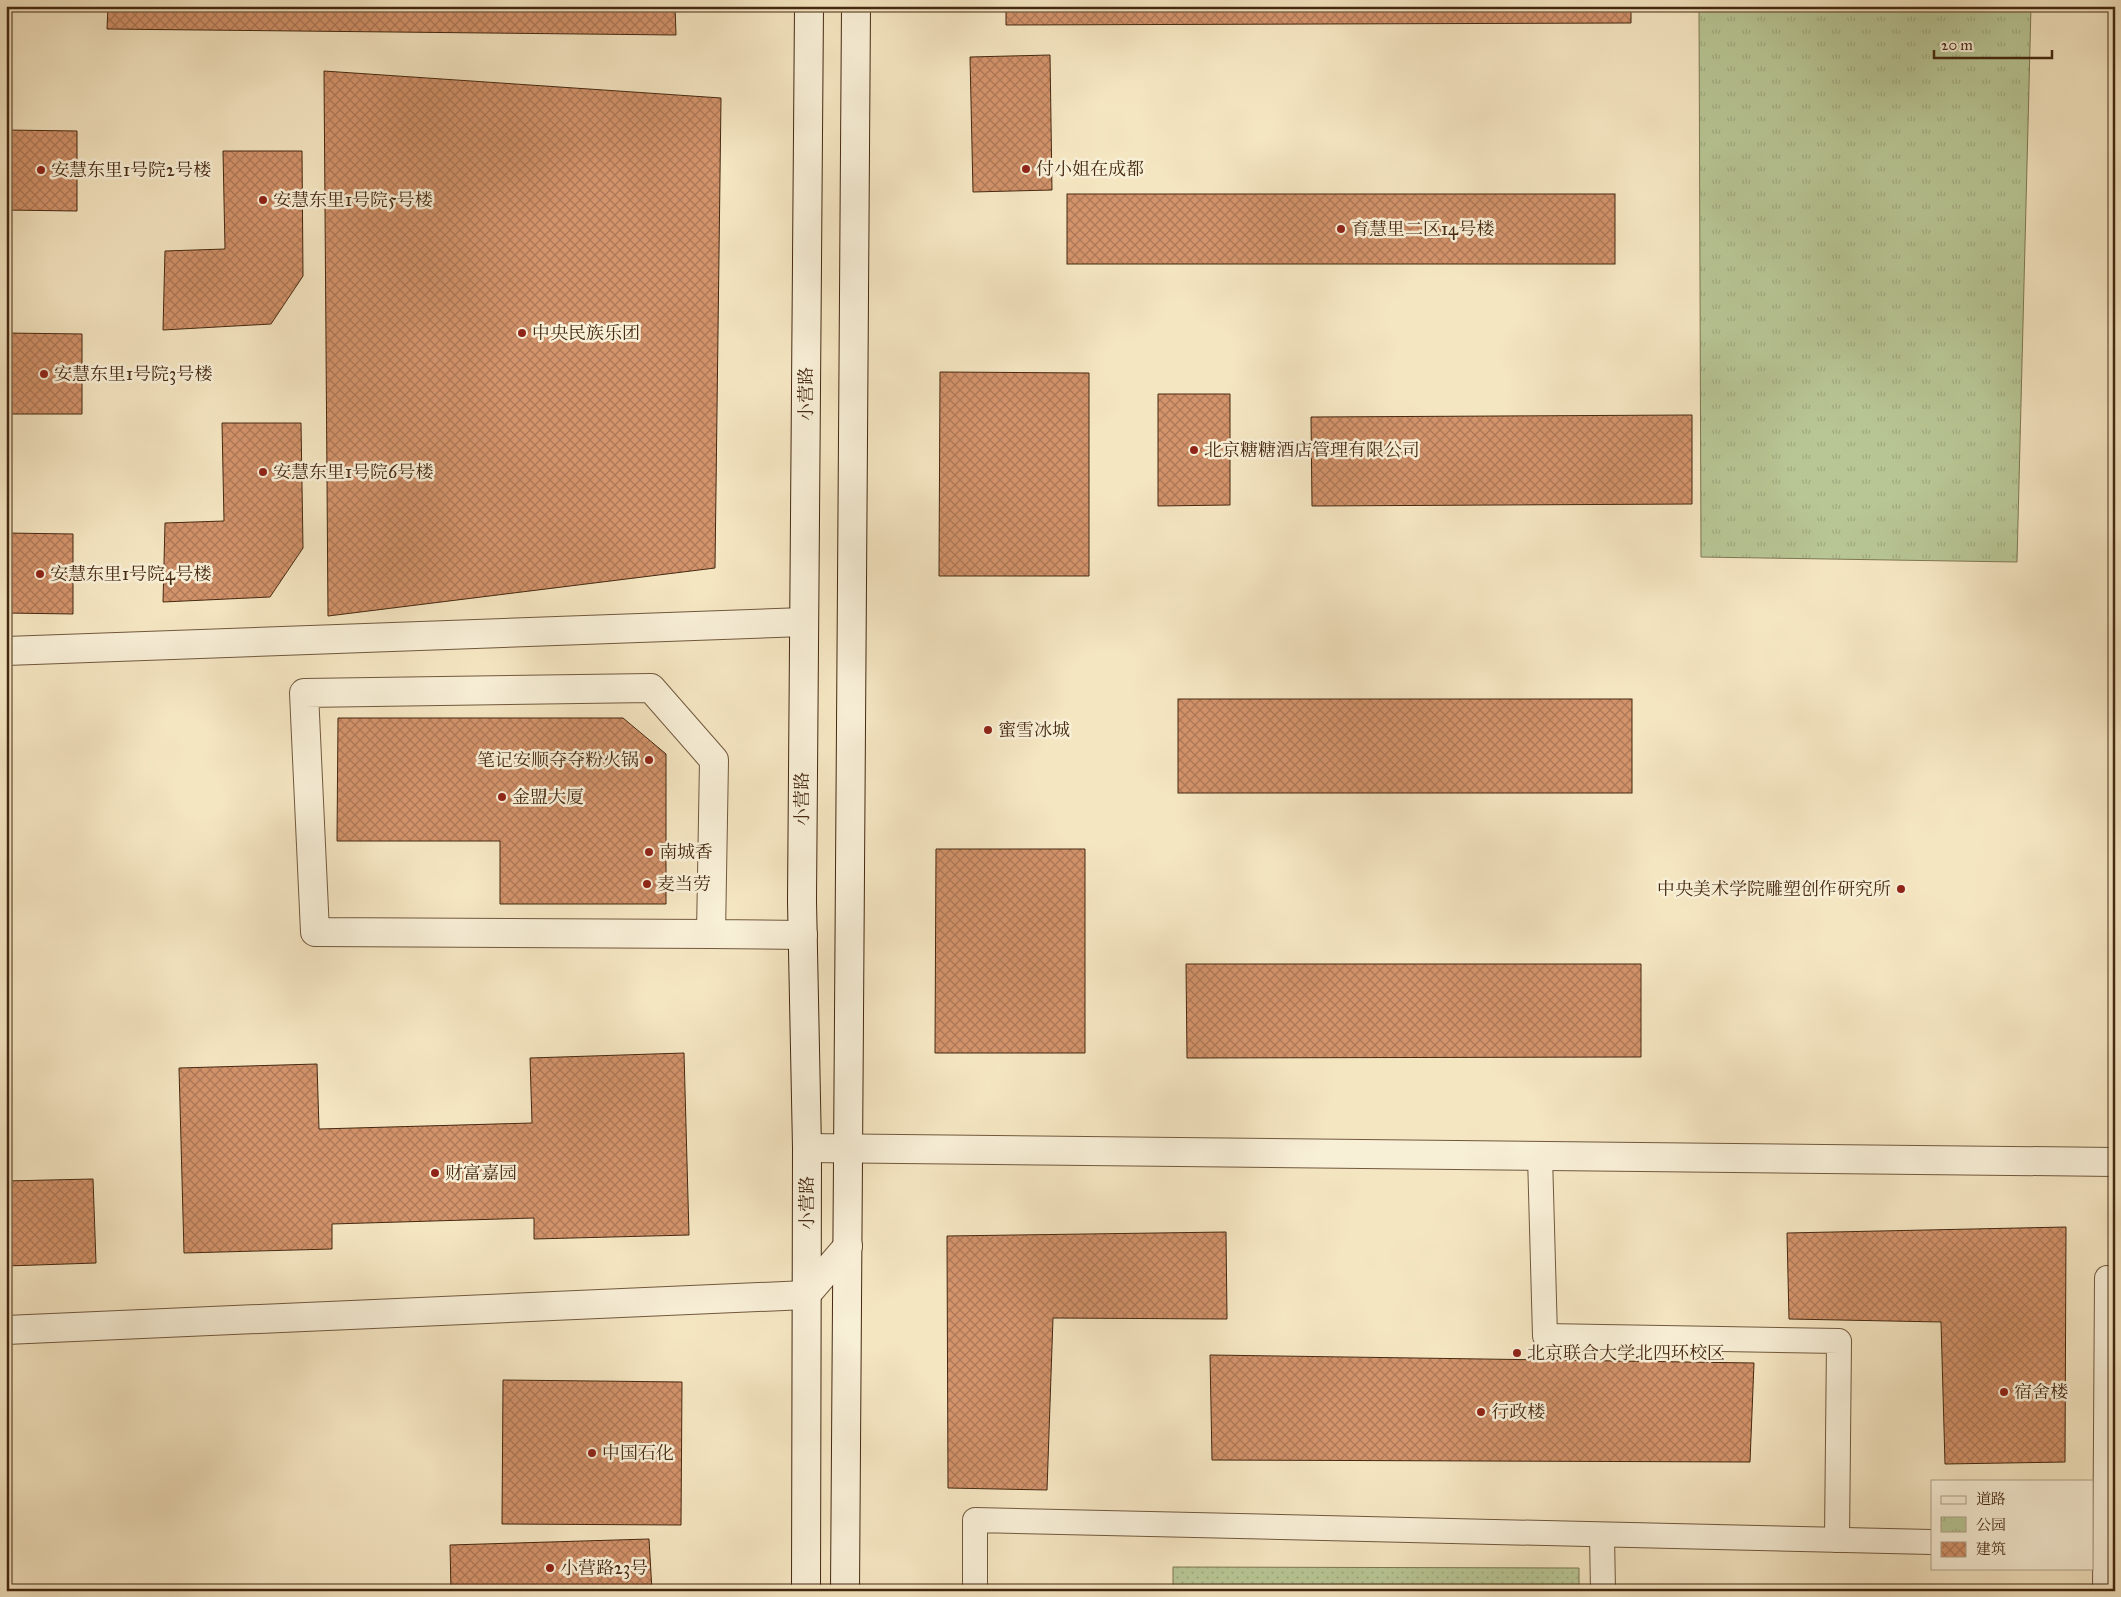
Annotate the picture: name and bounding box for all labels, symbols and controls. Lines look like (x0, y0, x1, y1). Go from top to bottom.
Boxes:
scale bar (1934, 28, 2051, 60)
text: 20 m (1941, 36, 1973, 54)
place label: 付小姐在成都 (1036, 158, 1144, 180)
place label: 安慧东里1号院2号楼 (51, 159, 211, 181)
marker: 付小姐在成都 (1020, 163, 1032, 175)
marker: 安慧东里1号院2号楼 (35, 164, 47, 176)
place label: 安慧东里1号院5号楼 (273, 189, 432, 211)
marker: 安慧东里1号院5号楼 (257, 194, 269, 206)
place label: 育慧里二区14号楼 (1351, 218, 1494, 240)
marker: 育慧里二区14号楼 (1335, 223, 1347, 235)
place label: 中央民族乐团 (532, 322, 640, 344)
marker: 中央民族乐团 (516, 327, 528, 339)
place label: 安慧东里1号院3号楼 (54, 363, 212, 385)
street label: 小营路 (795, 367, 817, 421)
marker: 安慧东里1号院3号楼 (38, 368, 50, 380)
place label: 北京糖糖酒店管理有限公司 (1204, 439, 1420, 461)
marker: 北京糖糖酒店管理有限公司 (1188, 444, 1200, 456)
place label: 安慧东里1号院6号楼 (273, 461, 433, 483)
marker: 安慧东里1号院6号楼 (257, 466, 269, 478)
place label: 安慧东里1号院4号楼 (50, 563, 211, 585)
marker: 安慧东里1号院4号楼 (34, 568, 46, 580)
place label: 蜜雪冰城 (998, 719, 1070, 741)
marker: 蜜雪冰城 (982, 724, 994, 736)
place label: 笔记安顺夺夺粉火锅 (477, 749, 639, 771)
marker: 笔记安顺夺夺粉火锅 (643, 754, 655, 766)
street label: 小营路 (791, 772, 813, 826)
place label: 金盟大厦 (512, 786, 584, 808)
marker: 金盟大厦 (496, 791, 508, 803)
place label: 南城香 (659, 841, 713, 863)
marker: 南城香 (643, 846, 655, 858)
place label: 麦当劳 (657, 873, 711, 895)
marker: 麦当劳 (641, 878, 653, 890)
place label: 中央美术学院雕塑创作研究所 (1657, 878, 1891, 900)
marker: 中央美术学院雕塑创作研究所 (1895, 883, 1907, 895)
place label: 财富嘉园 (445, 1162, 517, 1184)
marker: 财富嘉园 (429, 1167, 441, 1179)
street label: 小营路 (796, 1176, 818, 1230)
place label: 北京联合大学北四环校区 (1527, 1342, 1725, 1364)
marker: 北京联合大学北四环校区 (1511, 1347, 1523, 1359)
place label: 宿舍楼 (2014, 1381, 2068, 1403)
marker: 宿舍楼 (1998, 1386, 2010, 1398)
place label: 行政楼 (1491, 1401, 1545, 1423)
marker: 行政楼 (1475, 1406, 1487, 1418)
place label: 中国石化 (602, 1442, 674, 1464)
marker: 中国石化 (586, 1447, 598, 1459)
legend (1931, 1480, 2094, 1570)
text: 道路 (1976, 1490, 2006, 1508)
text: 公园 (1976, 1516, 2006, 1534)
text: 建筑 (1976, 1540, 2006, 1558)
place label: 小营路23号 (560, 1557, 648, 1579)
marker: 小营路23号 (544, 1562, 556, 1574)

